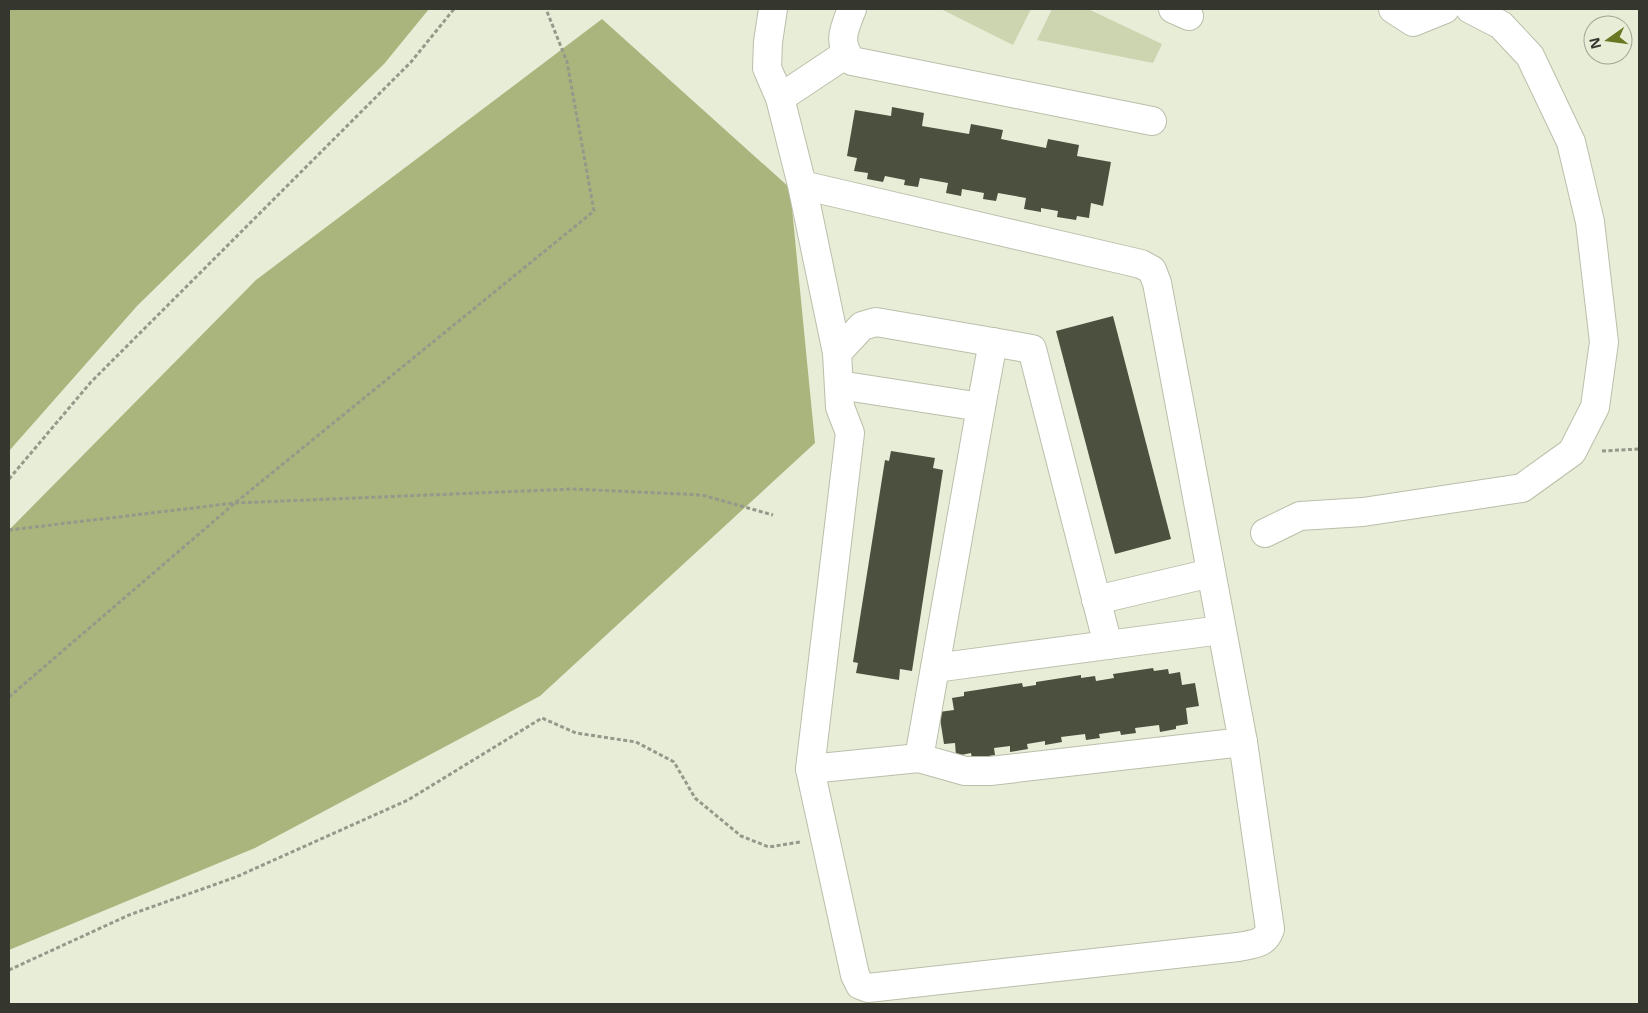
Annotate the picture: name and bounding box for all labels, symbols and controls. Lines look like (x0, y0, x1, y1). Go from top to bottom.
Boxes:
north arrow (1583, 15, 1633, 65)
text: N (1584, 35, 1605, 51)

